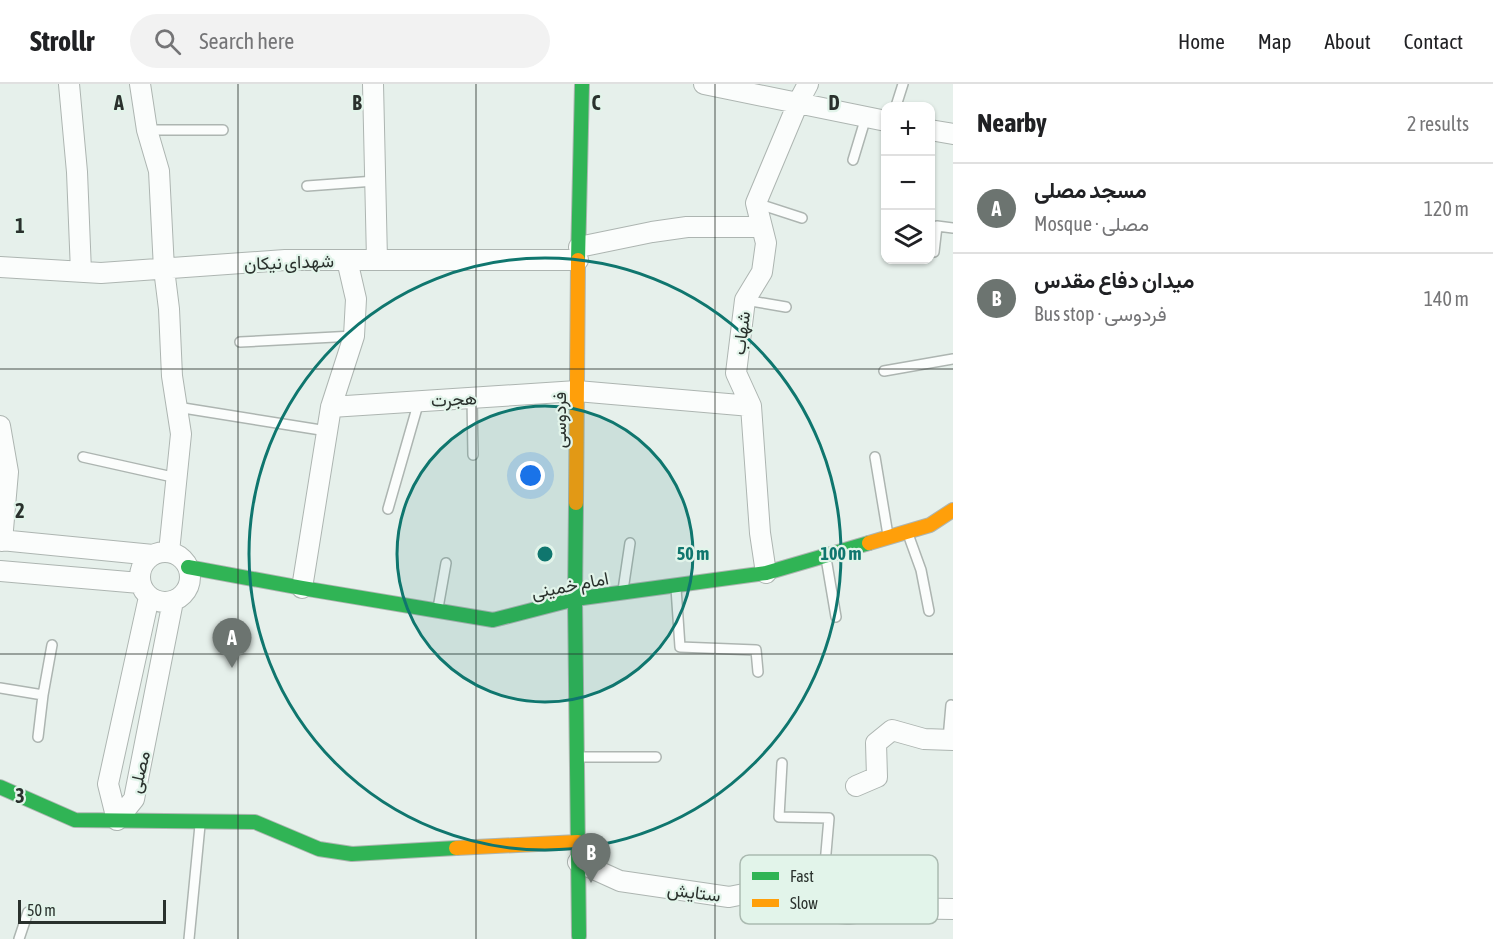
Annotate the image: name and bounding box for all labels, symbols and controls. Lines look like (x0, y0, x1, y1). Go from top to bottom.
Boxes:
search box (130, 14, 550, 68)
text: Strollr (30, 25, 94, 57)
icon: search (151, 25, 184, 58)
text: Search here (199, 28, 294, 54)
text: Home (1178, 29, 1225, 53)
text: Map (1258, 29, 1292, 53)
text: About (1325, 29, 1371, 53)
text: Contact (1404, 29, 1463, 53)
text: A (113, 91, 124, 114)
text: B (352, 91, 362, 114)
text: C (592, 91, 601, 114)
text: D (828, 91, 840, 114)
map controls (881, 102, 935, 264)
button: + (881, 102, 935, 156)
text: Nearby (977, 108, 1047, 138)
text: 2 results (1407, 112, 1469, 135)
button: − (881, 156, 935, 210)
text: مسجد مصلی (1034, 177, 1147, 203)
text: A (992, 197, 1001, 220)
text: 120 m (1424, 197, 1469, 220)
button: layers (881, 210, 935, 264)
text: Mosque · مصلی (1034, 212, 1149, 235)
text: 1 (15, 214, 25, 237)
street label: شهدای نیکان (244, 250, 334, 275)
text: میدان دفاع مقدس (1034, 267, 1195, 293)
text: B (992, 287, 1001, 310)
text: 140 m (1424, 287, 1469, 310)
text: Bus stop · فردوسی (1034, 302, 1167, 325)
street label: شهاب (728, 310, 755, 356)
street label: هجرت (430, 387, 478, 412)
street label: فردوسی (549, 392, 571, 448)
your location (516, 461, 545, 490)
text: 2 (15, 499, 25, 522)
text: 50 m (677, 543, 709, 564)
text: 100 m (821, 543, 861, 564)
centre of rings (535, 544, 555, 564)
street label: امام خمینی (530, 567, 611, 605)
pin: A (212, 618, 252, 668)
street label: مصلی (124, 749, 155, 795)
text: 3 (15, 784, 25, 807)
pin: B (572, 834, 610, 883)
legend (740, 855, 938, 924)
text: Fast (790, 867, 814, 885)
street label: ستایش (666, 878, 722, 907)
text: Slow (790, 894, 818, 912)
scale bar (18, 897, 166, 924)
text: 50 m (27, 901, 56, 919)

